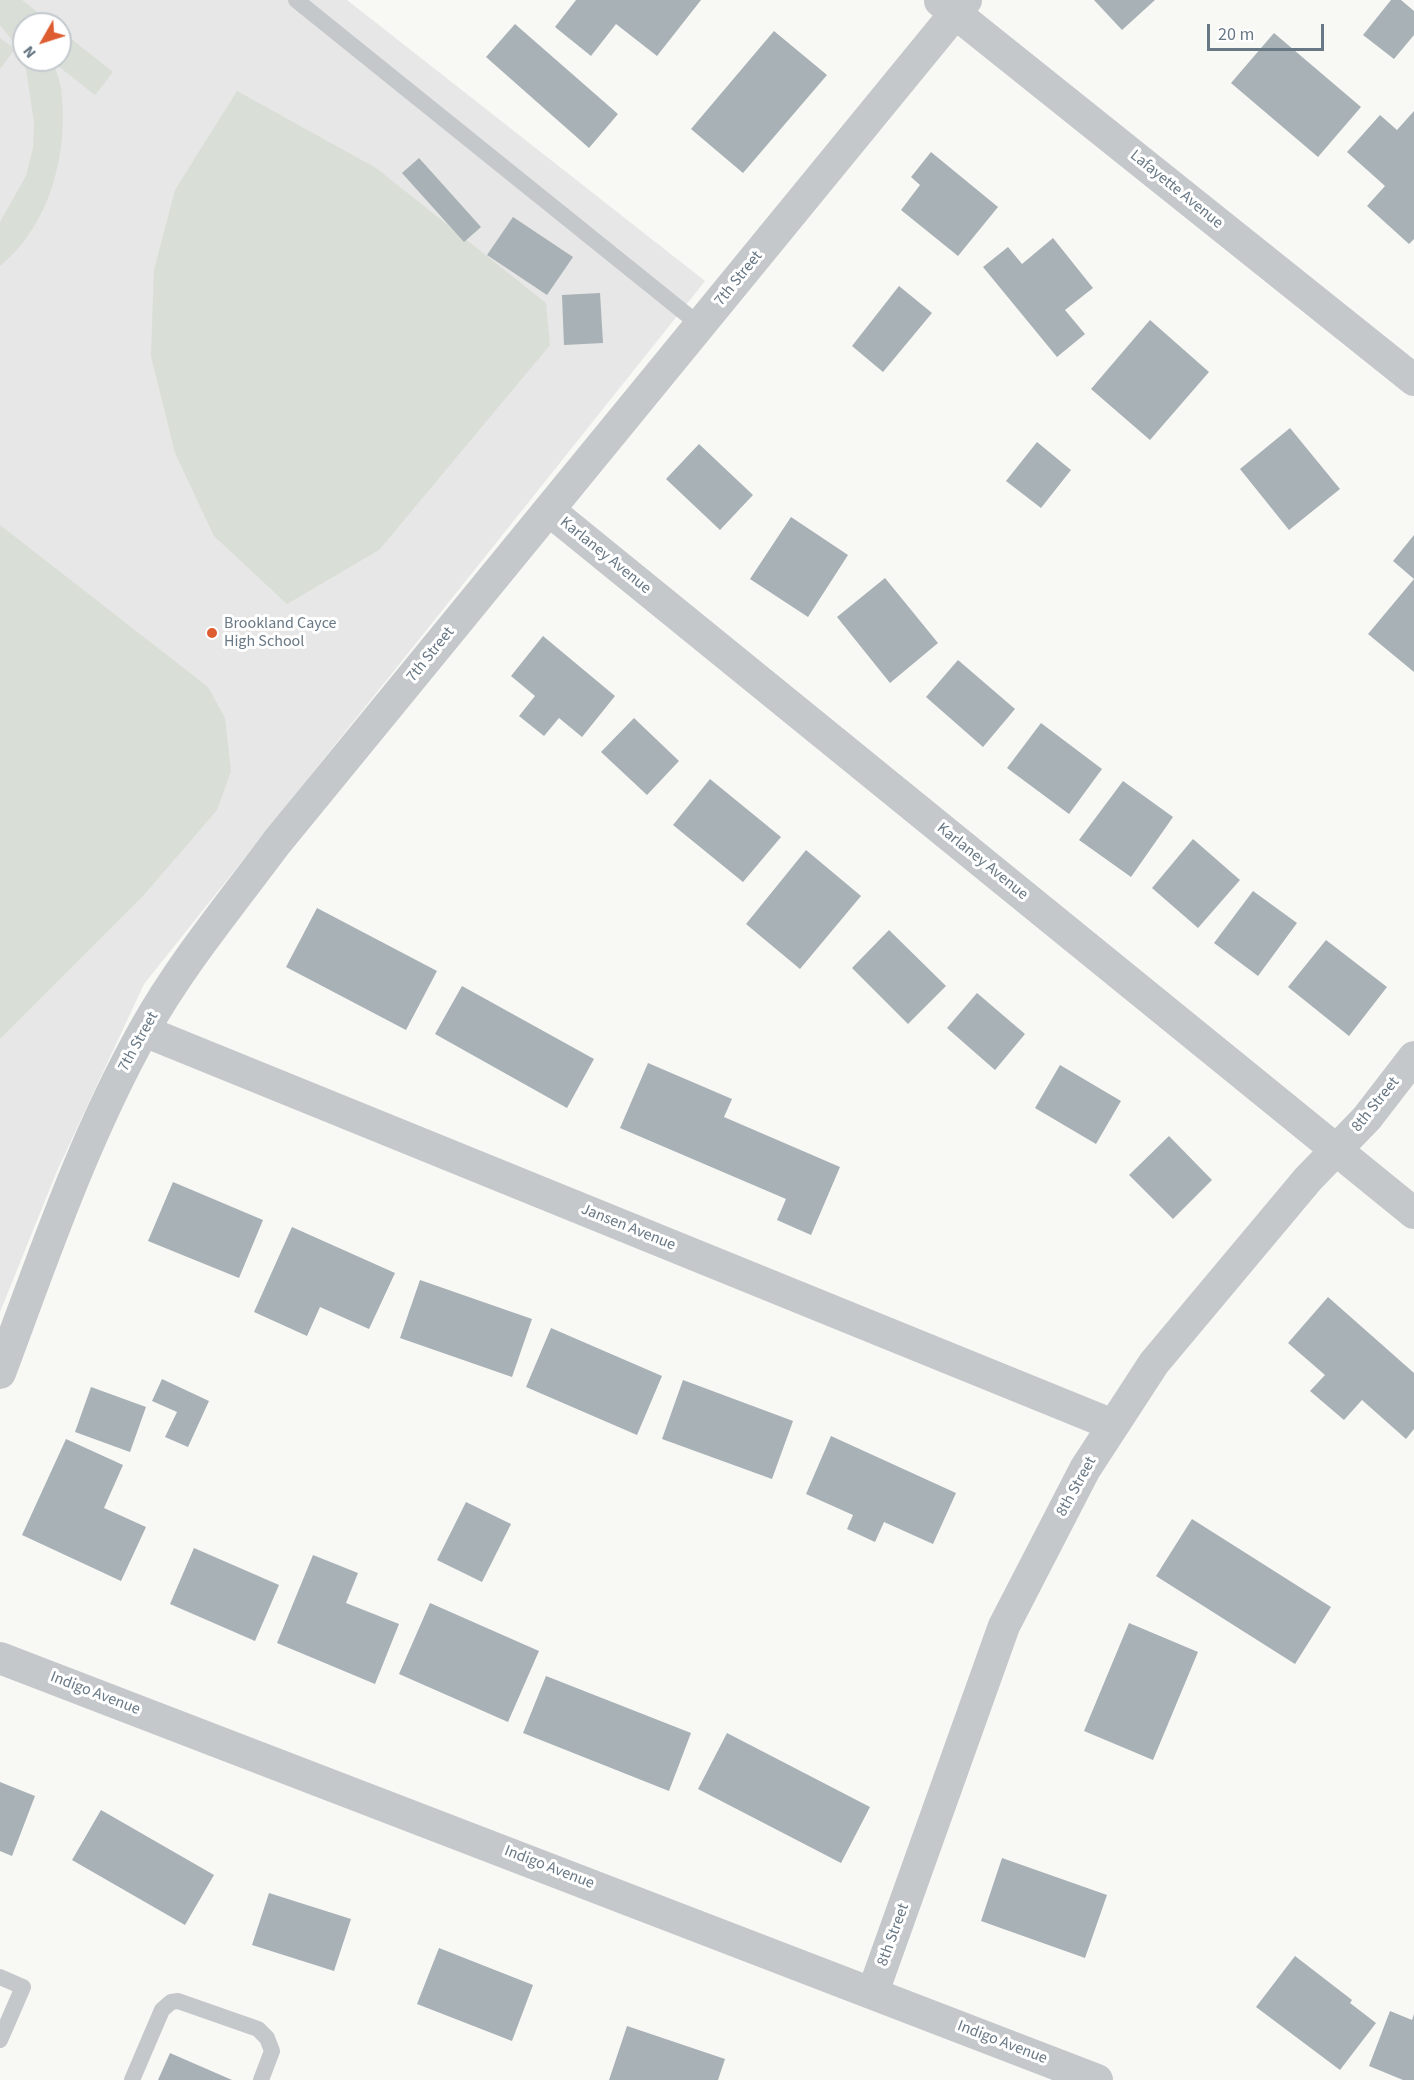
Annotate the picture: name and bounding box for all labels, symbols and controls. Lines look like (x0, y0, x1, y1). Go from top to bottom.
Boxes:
north arrow (12, 12, 72, 72)
scale bar (1210, 12, 1327, 50)
text: 20 m (1218, 22, 1254, 47)
text: N (18, 41, 41, 63)
street label: Lafayette Avenue (1126, 147, 1226, 233)
street label: 7th Street (711, 248, 767, 310)
street label: Karlaney Avenue (556, 513, 654, 599)
place label: Brookland Cayce High School (224, 614, 337, 652)
street label: 7th Street (403, 624, 459, 686)
marker: Brookland Cayce High School (205, 626, 219, 640)
street label: Karlaney Avenue (933, 819, 1031, 905)
street label: 7th Street (115, 1009, 163, 1075)
street label: 8th Street (1348, 1074, 1404, 1136)
street label: Jansen Avenue (578, 1200, 678, 1256)
street label: 8th Street (1053, 1454, 1101, 1520)
street label: Indigo Avenue (47, 1668, 143, 1720)
street label: Indigo Avenue (501, 1842, 597, 1894)
street label: 8th Street (874, 1901, 914, 1969)
street label: Indigo Avenue (954, 2017, 1050, 2069)

